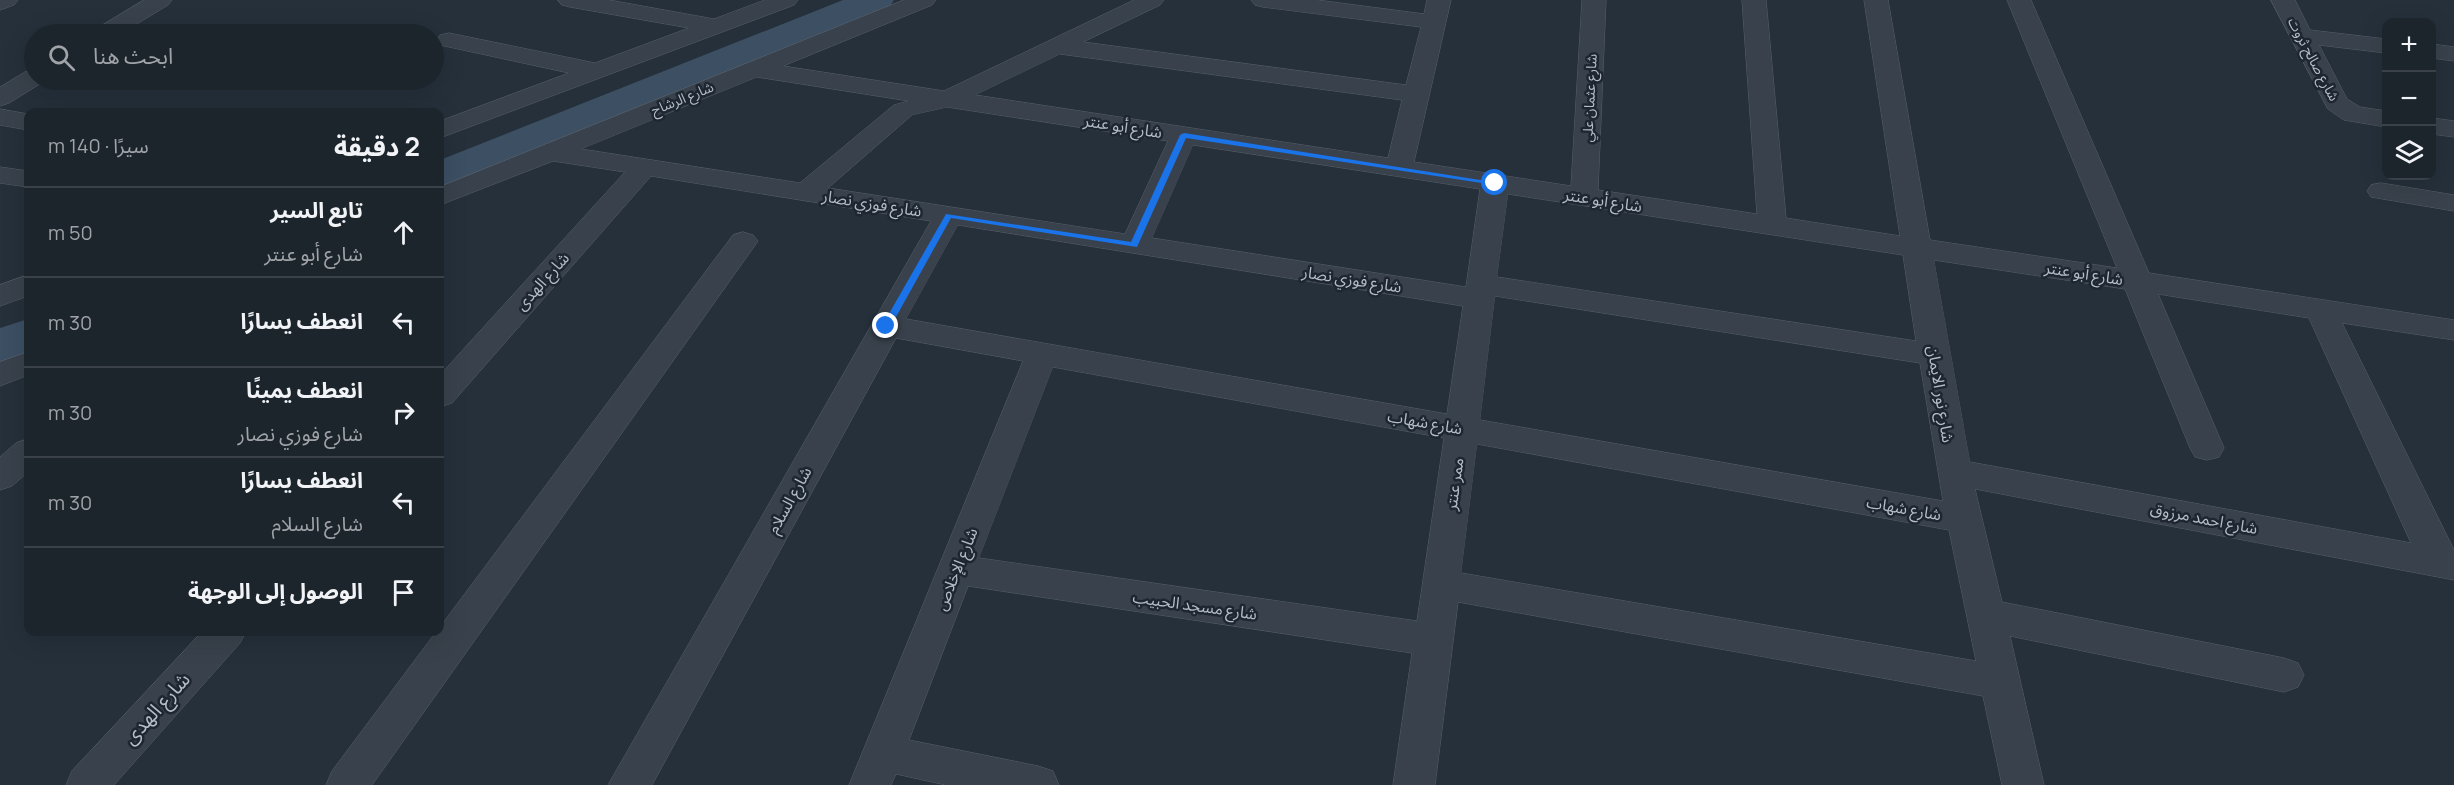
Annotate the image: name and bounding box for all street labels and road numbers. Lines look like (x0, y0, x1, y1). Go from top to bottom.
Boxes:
street label: شارع صالح ثروت (2282, 14, 2344, 105)
street label: شارع عثمان علي (1577, 53, 1603, 143)
street label: شارع الرشاح (648, 77, 717, 121)
street label: شارع أبو عنتر (1081, 109, 1164, 145)
street label: شارع أبو عنتر (1561, 183, 1644, 219)
street label: شارع فوزي نصار (819, 184, 923, 224)
street label: شارع الهدى (510, 247, 575, 316)
street label: شارع أبو عنتر (2042, 256, 2125, 292)
street label: شارع فوزي نصار (1299, 260, 1403, 300)
street label: شارع نور الايمان (1920, 344, 1960, 444)
street label: شارع شهاب (1386, 405, 1464, 441)
street label: ممر عنتر (1439, 456, 1469, 513)
street label: شارع السلام (762, 463, 818, 538)
street label: شارع شهاب (1865, 491, 1943, 527)
street label: شارع احمد مرزوق (2148, 497, 2259, 541)
street label: شارع الإخلاص (929, 524, 984, 614)
street label: شارع مسجد الحبيب (1131, 585, 1259, 627)
street label: شارع الهدى (116, 666, 197, 751)

